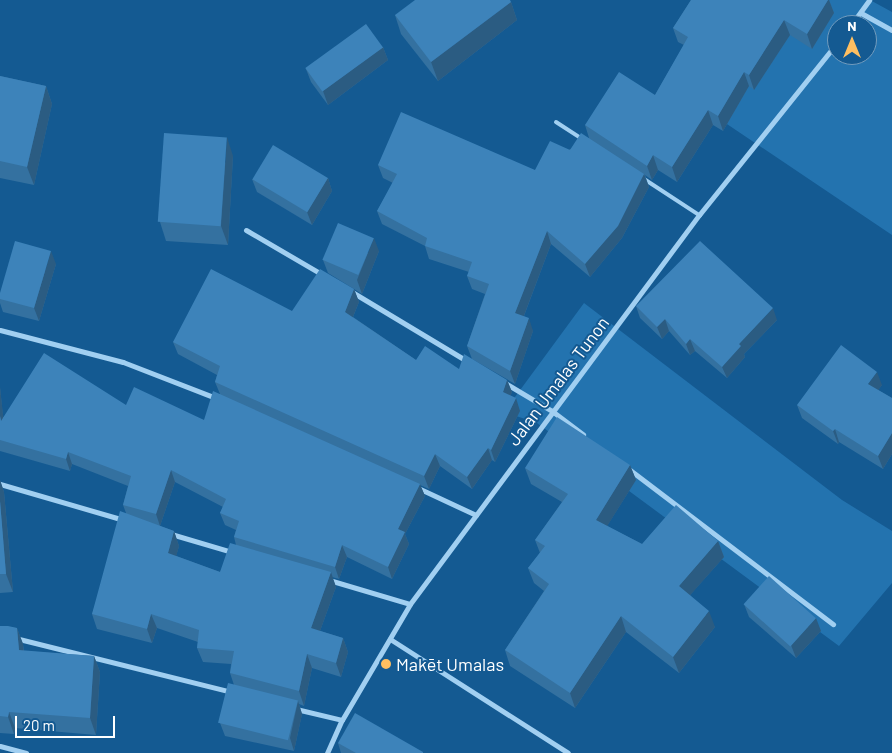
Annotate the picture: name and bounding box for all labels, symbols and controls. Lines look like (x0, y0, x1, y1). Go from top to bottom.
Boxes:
north arrow (827, 15, 877, 65)
text: N (847, 17, 857, 34)
street label: Jalan Umalas Tunon (503, 312, 613, 450)
place label: Makēt Umalas (396, 653, 504, 675)
marker: Makēt Umalas (380, 658, 392, 670)
scale bar (18, 706, 118, 738)
text: 20 m (23, 716, 55, 734)

